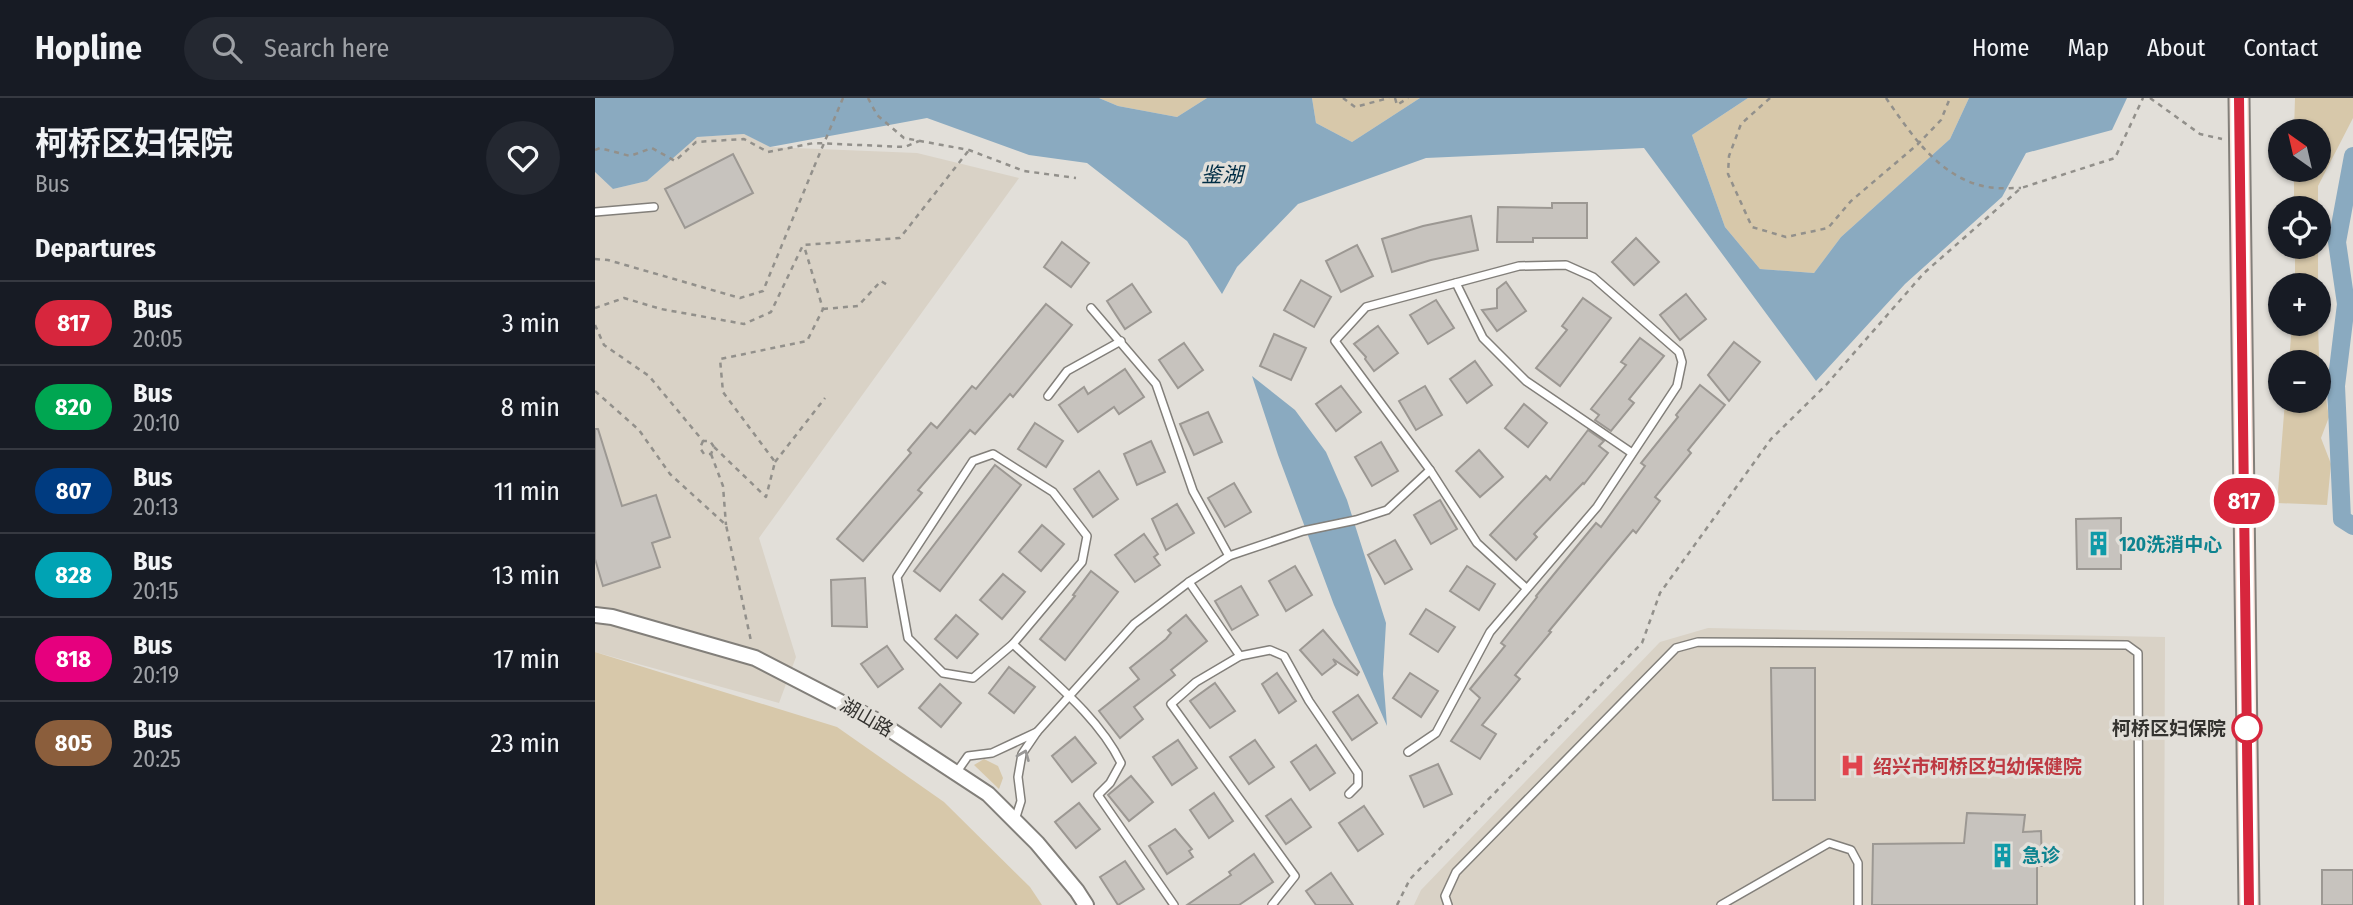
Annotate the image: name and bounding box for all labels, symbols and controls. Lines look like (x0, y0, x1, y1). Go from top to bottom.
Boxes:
search box (184, 17, 674, 80)
text: Hopline (35, 28, 142, 68)
icon: search (208, 29, 246, 67)
text: Search here (264, 33, 389, 64)
text: Home (1972, 34, 2029, 62)
text: Map (2067, 34, 2109, 62)
text: About (2147, 34, 2205, 62)
text: Contact (2243, 34, 2318, 62)
north arrow (2268, 119, 2331, 182)
map controls (2268, 119, 2331, 413)
button: heart (486, 121, 560, 195)
text: 柯桥区妇保院 (35, 124, 233, 164)
water label: 鉴湖 (1201, 162, 1246, 188)
text: Bus (35, 170, 69, 198)
button: locate (2268, 196, 2331, 259)
text: Departures (35, 233, 156, 264)
button: + (2268, 273, 2331, 336)
text: Bus (133, 294, 172, 325)
text: 3 min (502, 308, 560, 339)
text: 817 (57, 309, 90, 337)
text: 20:05 (133, 325, 183, 353)
button: − (2268, 350, 2331, 413)
text: Bus (133, 378, 172, 409)
text: 8 min (501, 392, 560, 423)
text: 820 (55, 393, 92, 421)
text: 20:10 (133, 409, 180, 437)
text: Bus (133, 462, 172, 493)
text: 11 min (494, 476, 560, 507)
text: 807 (56, 477, 91, 505)
line badge: 817 (2204, 478, 2284, 524)
text: 817 (2228, 487, 2260, 515)
text: 20:13 (133, 493, 178, 521)
building icon: 120洗消中心 (2085, 530, 2113, 558)
place label: 120洗消中心 (2119, 533, 2222, 556)
text: Bus (133, 546, 172, 577)
text: 13 min (492, 560, 560, 591)
text: 828 (55, 561, 92, 589)
text: 20:15 (133, 577, 179, 605)
text: Bus (133, 630, 172, 661)
text: 17 min (493, 644, 560, 675)
text: 818 (56, 645, 91, 673)
text: 20:19 (133, 661, 179, 689)
street label: 湖山路 (836, 693, 897, 742)
marker: 柯桥区妇保院 (2232, 713, 2262, 743)
text: Bus (133, 714, 172, 745)
place label: 柯桥区妇保院 (2112, 717, 2226, 740)
text: 23 min (491, 728, 560, 759)
text: 805 (55, 729, 92, 757)
text: 20:25 (133, 745, 181, 773)
one-way arrow (1016, 750, 1030, 762)
hospital icon: 绍兴市柯桥区妇幼保健院 (1839, 752, 1867, 780)
place label: 绍兴市柯桥区妇幼保健院 (1873, 755, 2082, 778)
building icon: 急诊 (1988, 841, 2016, 869)
place label: 急诊 (2022, 844, 2061, 867)

